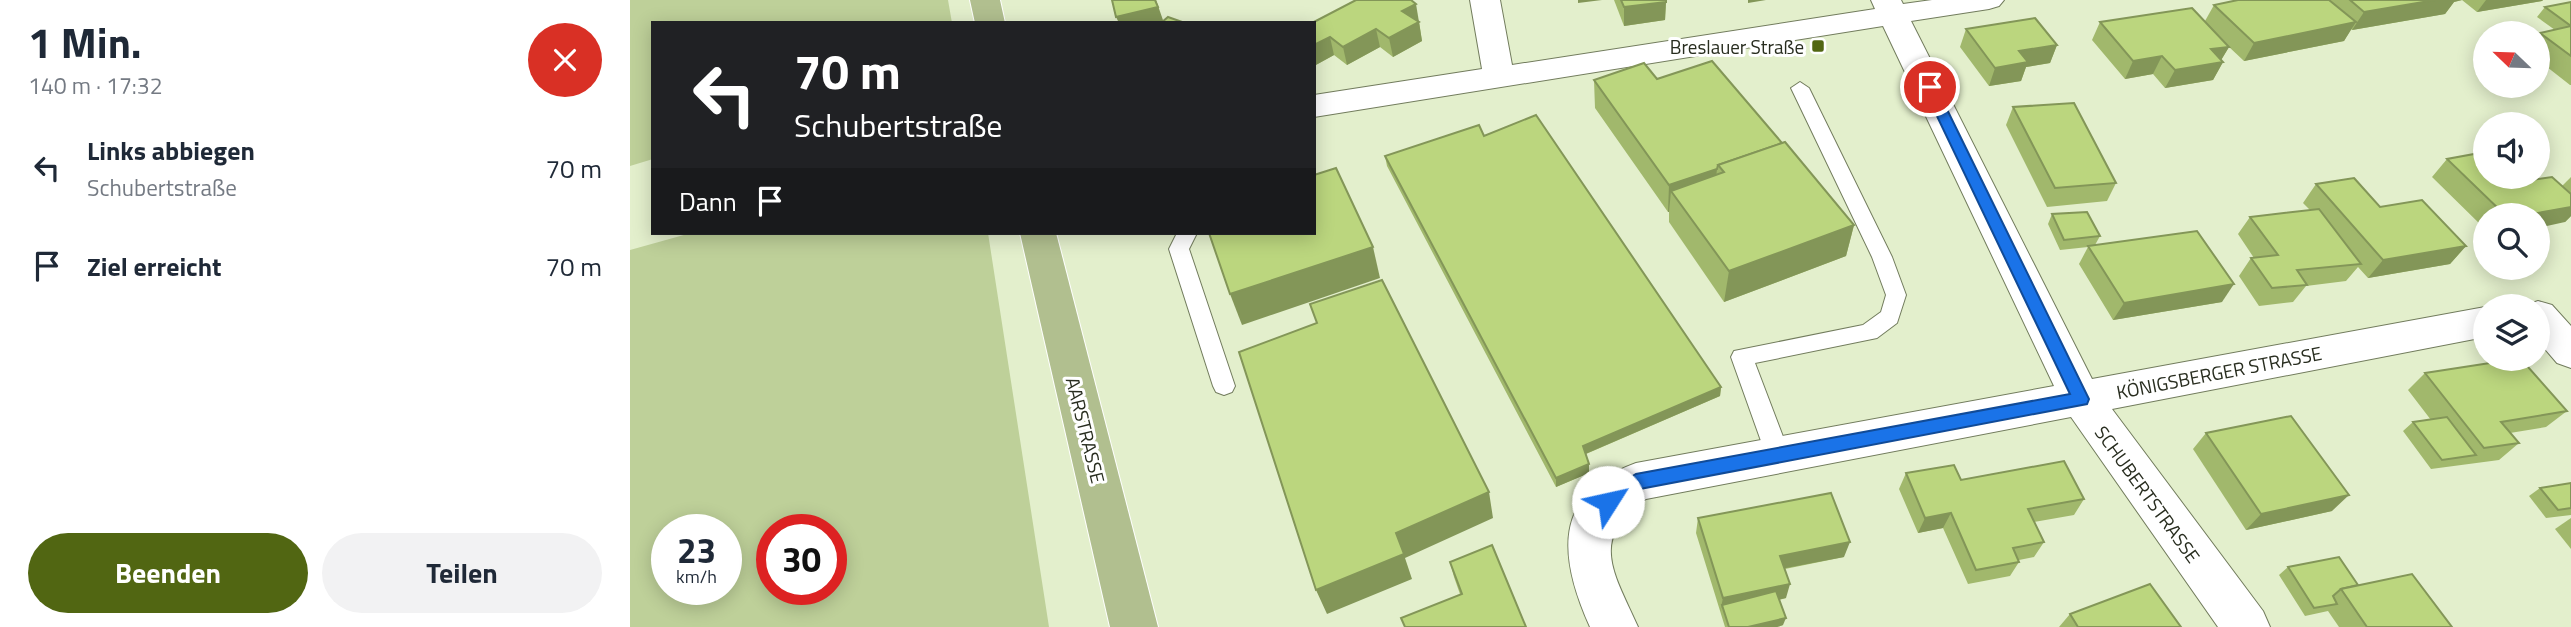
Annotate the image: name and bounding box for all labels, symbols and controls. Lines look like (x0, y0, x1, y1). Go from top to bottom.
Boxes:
text: 1 Min. (28, 10, 142, 74)
north arrow (2473, 21, 2550, 98)
map controls (2473, 21, 2550, 371)
button: close (528, 23, 602, 97)
place label: Breslauer Straße (1670, 32, 1804, 61)
text: 70 m (794, 33, 901, 108)
marker: Breslauer Straße (1810, 38, 1826, 54)
icon: left (679, 49, 770, 140)
pin (1900, 57, 1960, 117)
text: 140 m · 17:32 (28, 68, 163, 103)
icon: arrive (1911, 68, 1949, 106)
text: Schubertstraße (794, 101, 1003, 149)
button: sound (2473, 112, 2550, 189)
text: Links abbiegen (87, 131, 255, 170)
icon: left (28, 149, 66, 187)
text: 70 m (545, 149, 602, 188)
text: Schubertstraße (87, 170, 237, 205)
text: Dann (679, 182, 737, 221)
icon: arrive (751, 182, 789, 220)
button: search (2473, 203, 2550, 280)
icon: arrive (28, 247, 66, 285)
text: Ziel erreicht (87, 247, 222, 286)
text: 70 m (545, 247, 602, 286)
button: layers (2473, 294, 2550, 371)
street label: KÖNIGSBERGER STRASSE (2114, 338, 2324, 406)
street label: AARSTRASSE (1059, 374, 1113, 486)
street label: SCHUBERTSTRASSE (2088, 419, 2208, 569)
position arrow (1571, 465, 1645, 539)
speed limit sign: 30 (756, 514, 847, 605)
text: 23 (677, 523, 716, 577)
button: Beenden (28, 533, 308, 613)
button: Teilen (322, 533, 602, 613)
text: km/h (676, 563, 717, 590)

